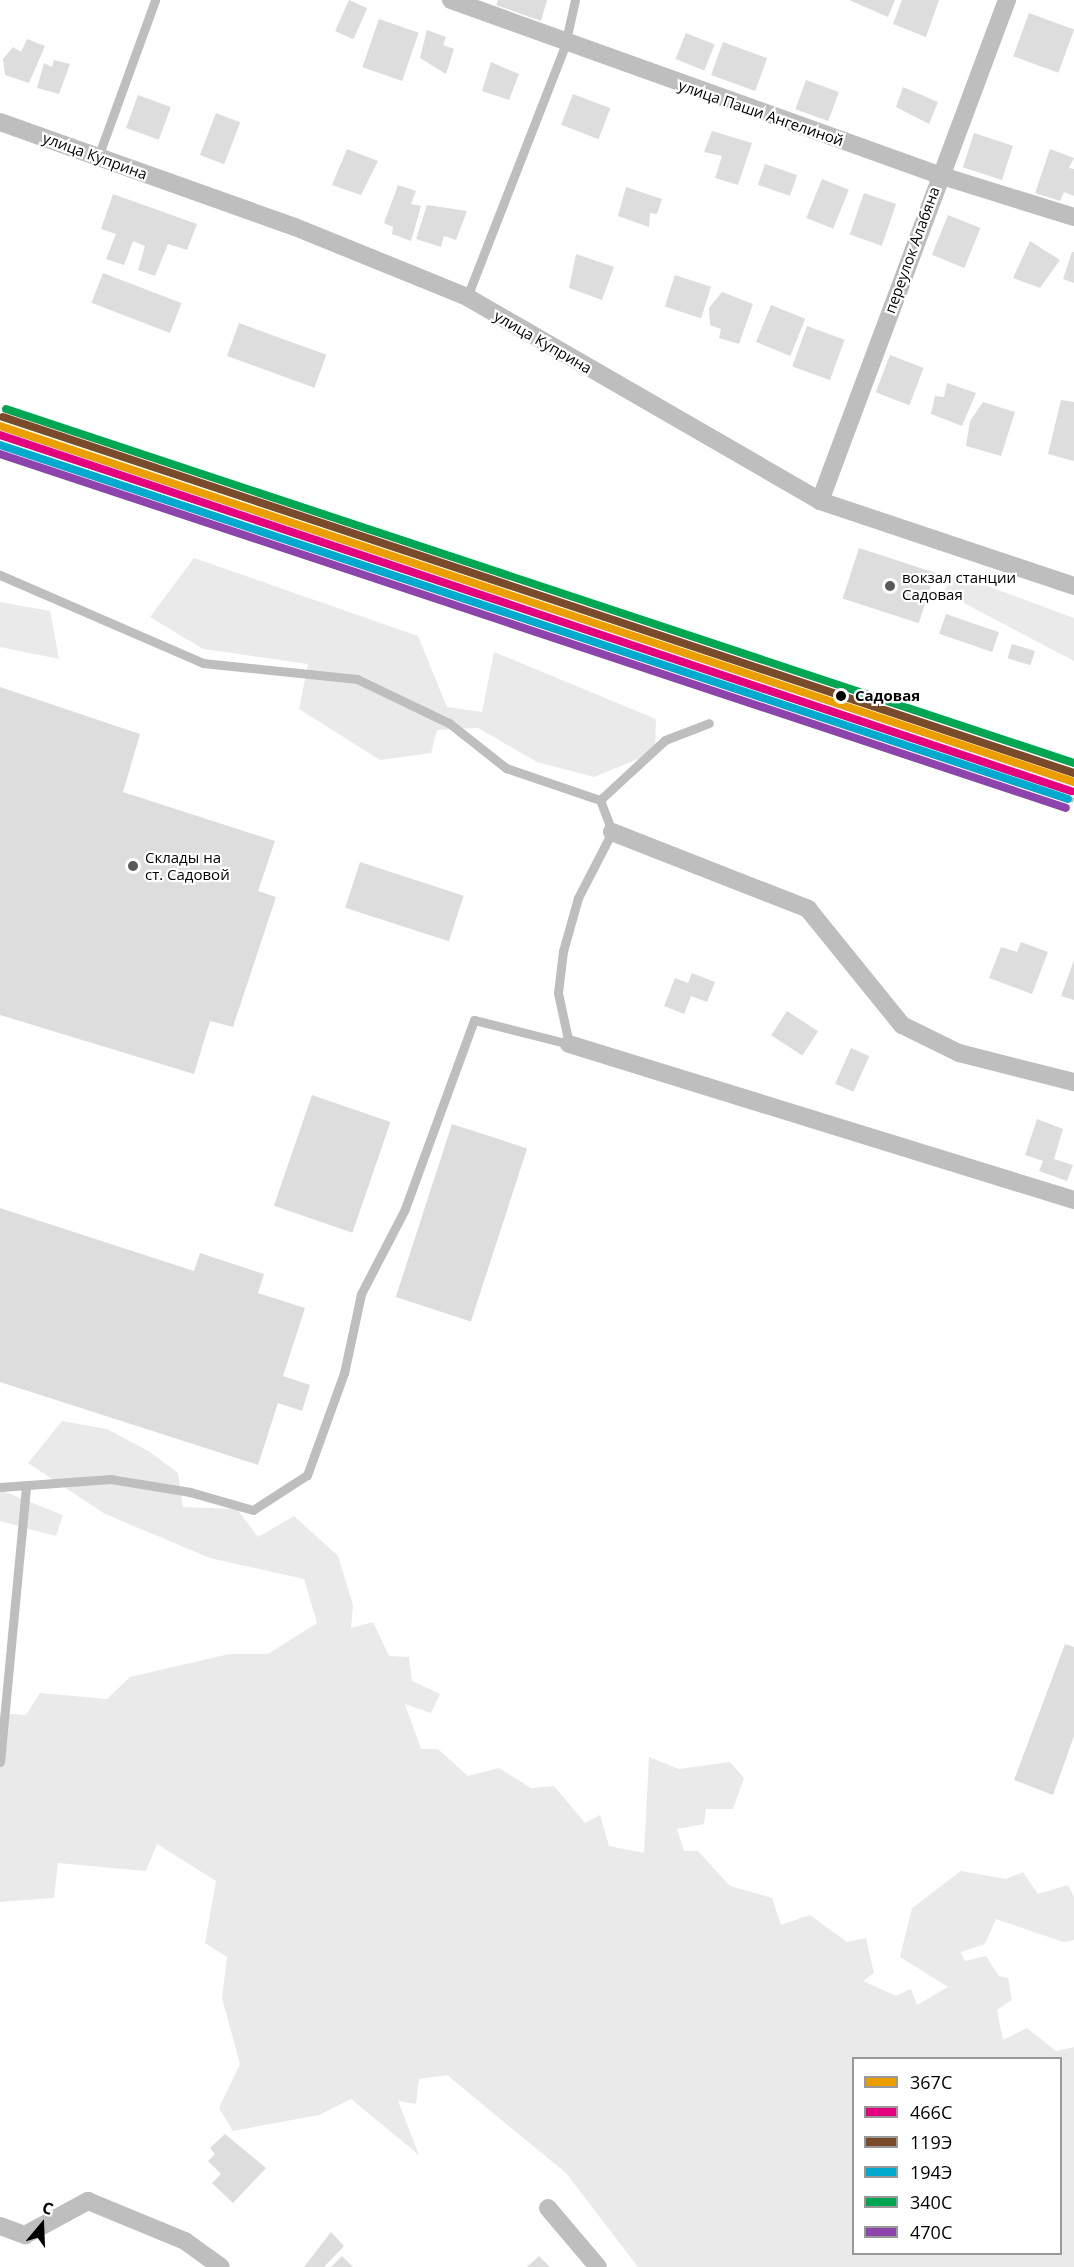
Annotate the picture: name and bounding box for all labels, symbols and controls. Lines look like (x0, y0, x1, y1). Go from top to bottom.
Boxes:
street label: улица Паши Ангелиной (676, 76, 846, 150)
street label: улица Куприна (40, 129, 150, 183)
street label: переулок Алабяна (881, 184, 943, 316)
street label: улица Куприна (491, 307, 595, 377)
place label: вокзал станции Садовая (902, 568, 1016, 603)
marker: вокзал станции Садовая (883, 579, 897, 593)
marker: Садовая (832, 687, 850, 705)
place label: Садовая (855, 687, 920, 705)
place label: Склады на ст. Садовой (145, 848, 230, 883)
marker: Склады на ст. Садовой (126, 859, 140, 873)
legend (852, 2057, 1062, 2255)
text: 367С (910, 2070, 952, 2094)
text: 466С (910, 2100, 952, 2124)
text: 119Э (910, 2130, 952, 2154)
text: 194Э (910, 2160, 952, 2184)
text: 340С (910, 2190, 952, 2214)
north arrow (12, 2195, 72, 2255)
text: С (39, 2196, 56, 2220)
text: 470С (910, 2220, 952, 2244)

